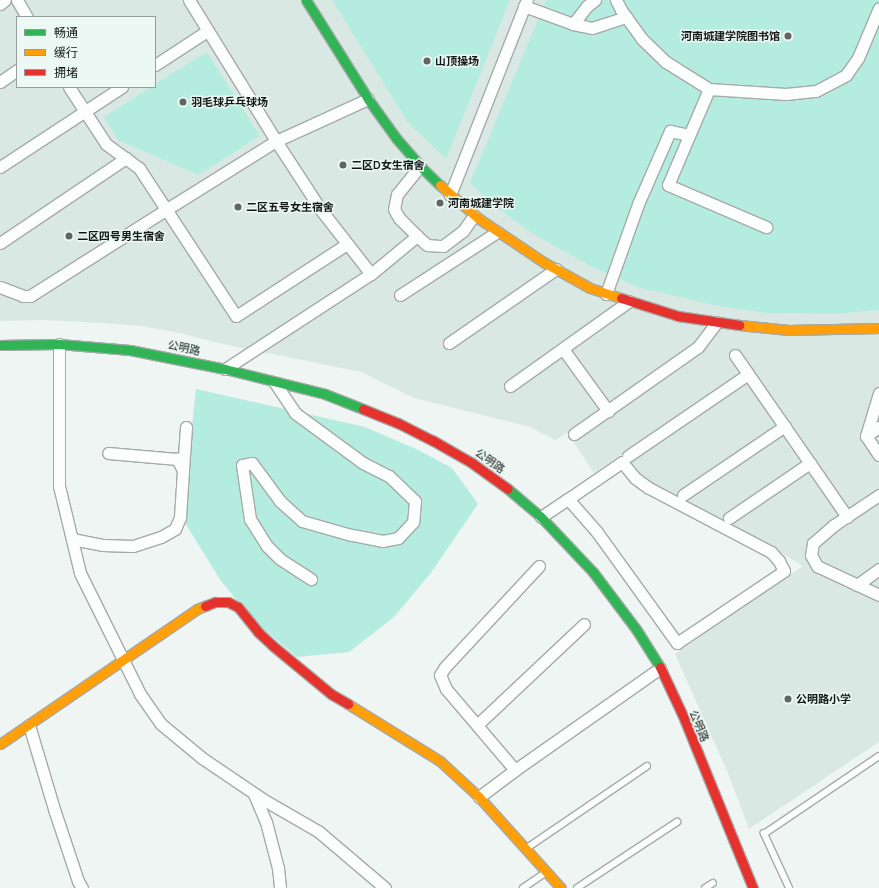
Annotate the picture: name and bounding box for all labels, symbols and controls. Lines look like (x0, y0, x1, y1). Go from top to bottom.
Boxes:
legend (16, 16, 156, 88)
text: 畅通 (54, 24, 78, 41)
place label: 河南城建学院图书馆 (681, 29, 780, 43)
marker: 河南城建学院图书馆 (783, 31, 793, 41)
text: 缓行 (54, 44, 78, 61)
place label: 山顶操场 (435, 54, 479, 68)
marker: 山顶操场 (422, 56, 432, 66)
text: 拥堵 (54, 64, 78, 81)
place label: 羽毛球乒乓球场 (191, 95, 268, 109)
marker: 羽毛球乒乓球场 (178, 97, 188, 107)
place label: 二区D女生宿舍 (351, 158, 425, 172)
marker: 二区D女生宿舍 (338, 160, 348, 170)
place label: 河南城建学院 (448, 196, 514, 210)
marker: 河南城建学院 (435, 198, 445, 208)
place label: 二区五号女生宿舍 (246, 200, 334, 214)
marker: 二区五号女生宿舍 (233, 202, 243, 212)
place label: 二区四号男生宿舍 (77, 229, 165, 243)
marker: 二区四号男生宿舍 (64, 231, 74, 241)
street label: 公明路 (166, 338, 202, 358)
street label: 公明路 (473, 446, 507, 476)
place label: 公明路小学 (796, 692, 851, 706)
marker: 公明路小学 (783, 694, 793, 704)
street label: 公明路 (686, 708, 712, 744)

